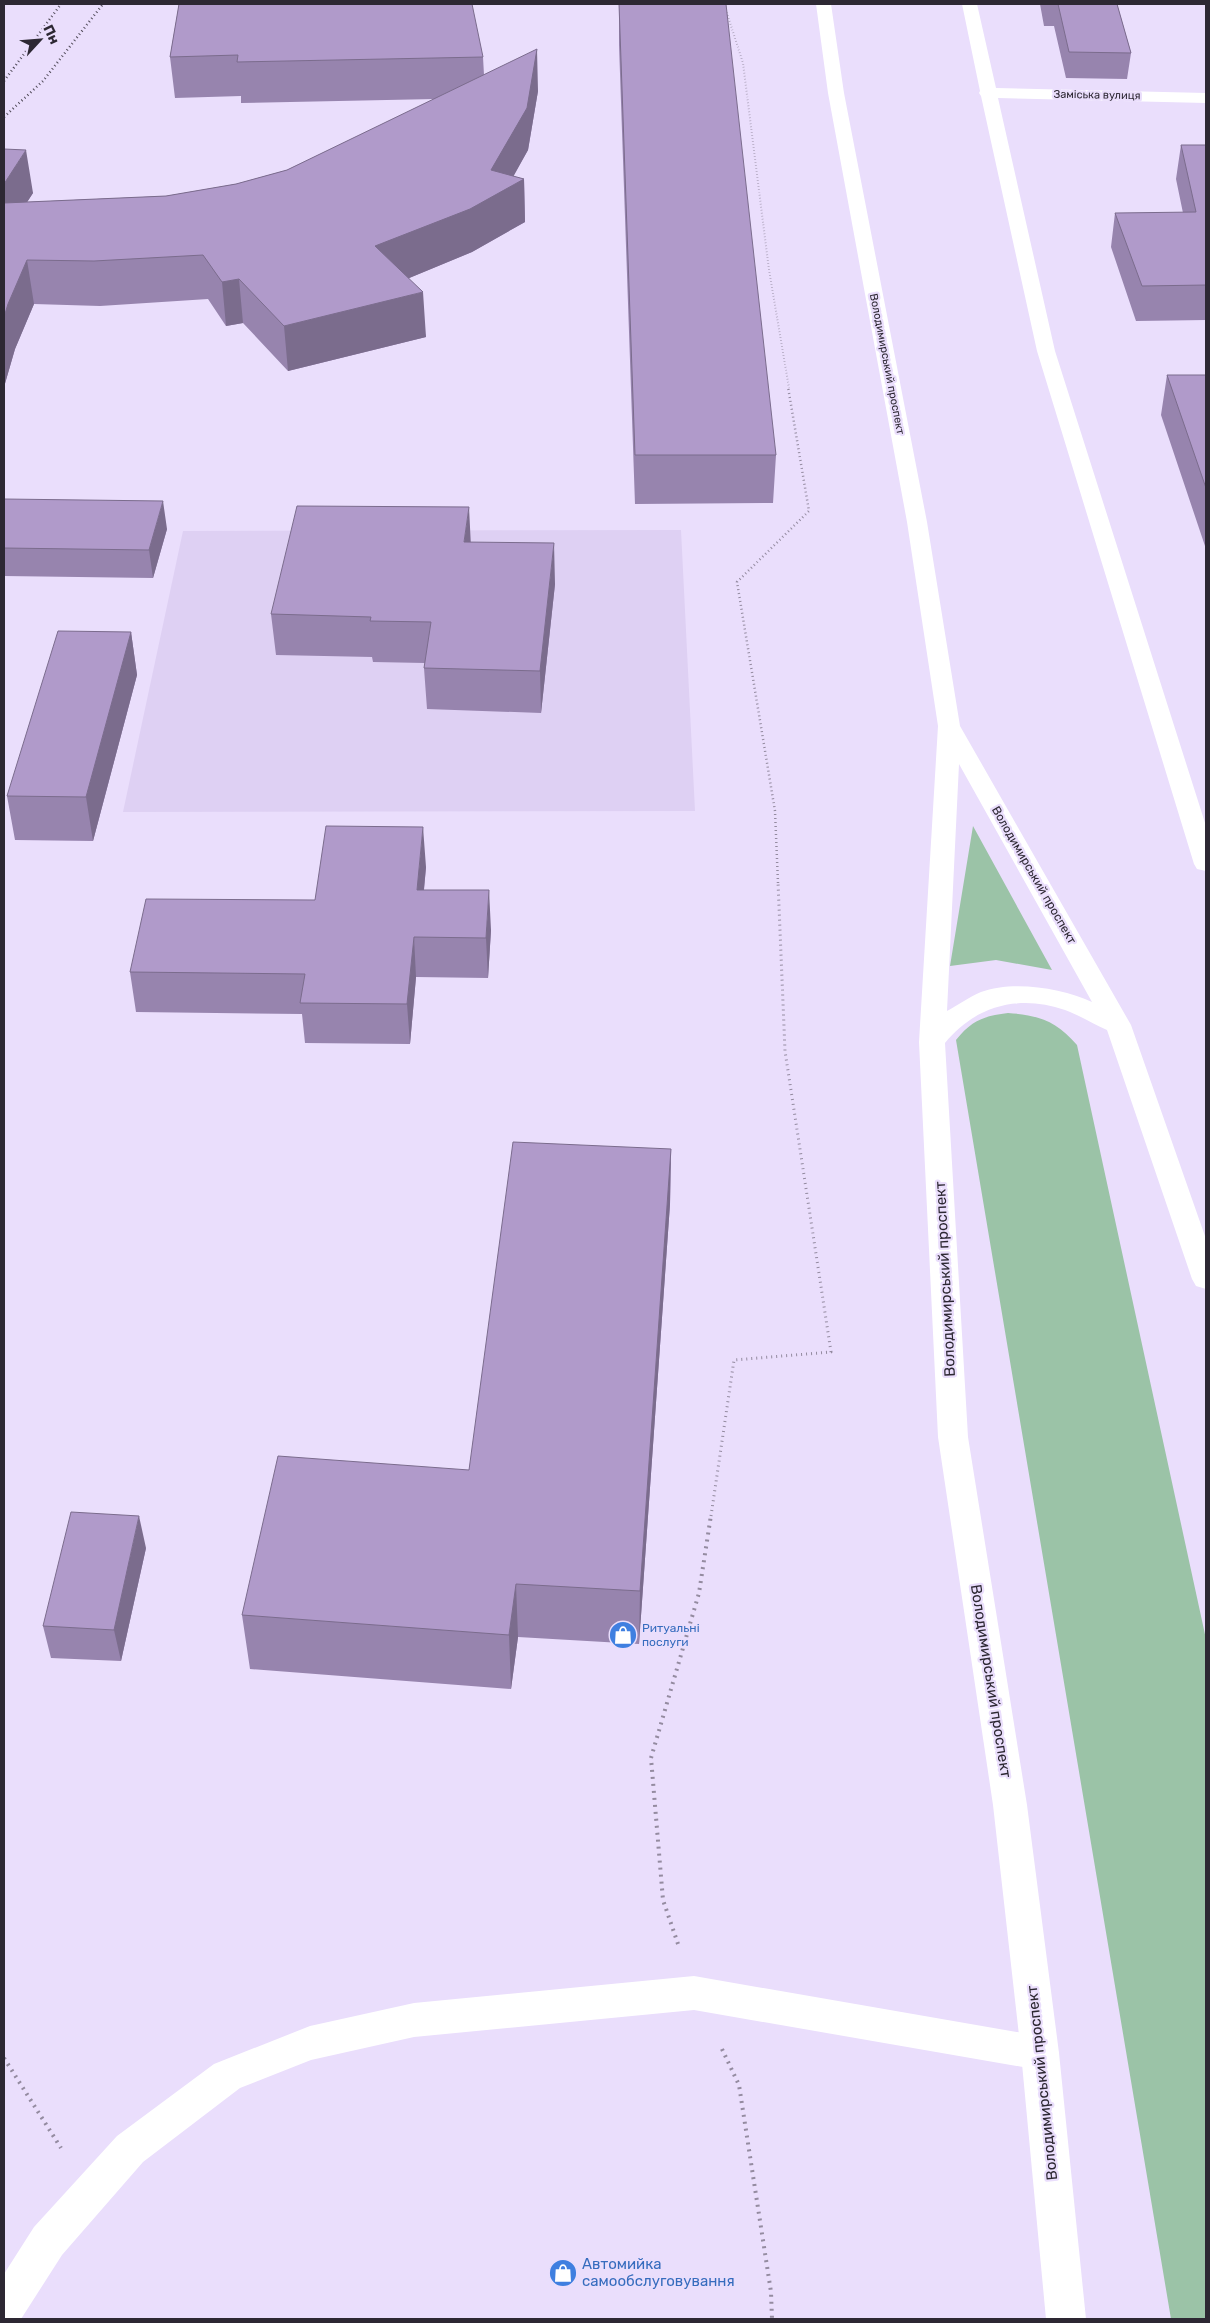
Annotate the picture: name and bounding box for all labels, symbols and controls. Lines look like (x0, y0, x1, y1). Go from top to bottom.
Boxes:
north arrow (15, 15, 65, 65)
text: Пн (39, 22, 63, 47)
street label: Заміська вулиця (1053, 88, 1141, 102)
street label: Володимирський проспект (867, 292, 907, 436)
street label: Володимирський проспект (989, 804, 1079, 946)
street label: Володимирський проспект (931, 1180, 959, 1377)
street label: Володимирський проспект (967, 1583, 1015, 1779)
shop icon: Ритуальні послуги (608, 1620, 638, 1650)
place label: Ритуальні послуги (642, 1621, 700, 1649)
street label: Володимирський проспект (1023, 1984, 1061, 2181)
place label: Автомийка самообслуговування (582, 2255, 735, 2290)
shop icon: Автомийка самообслуговування (548, 2258, 578, 2288)

